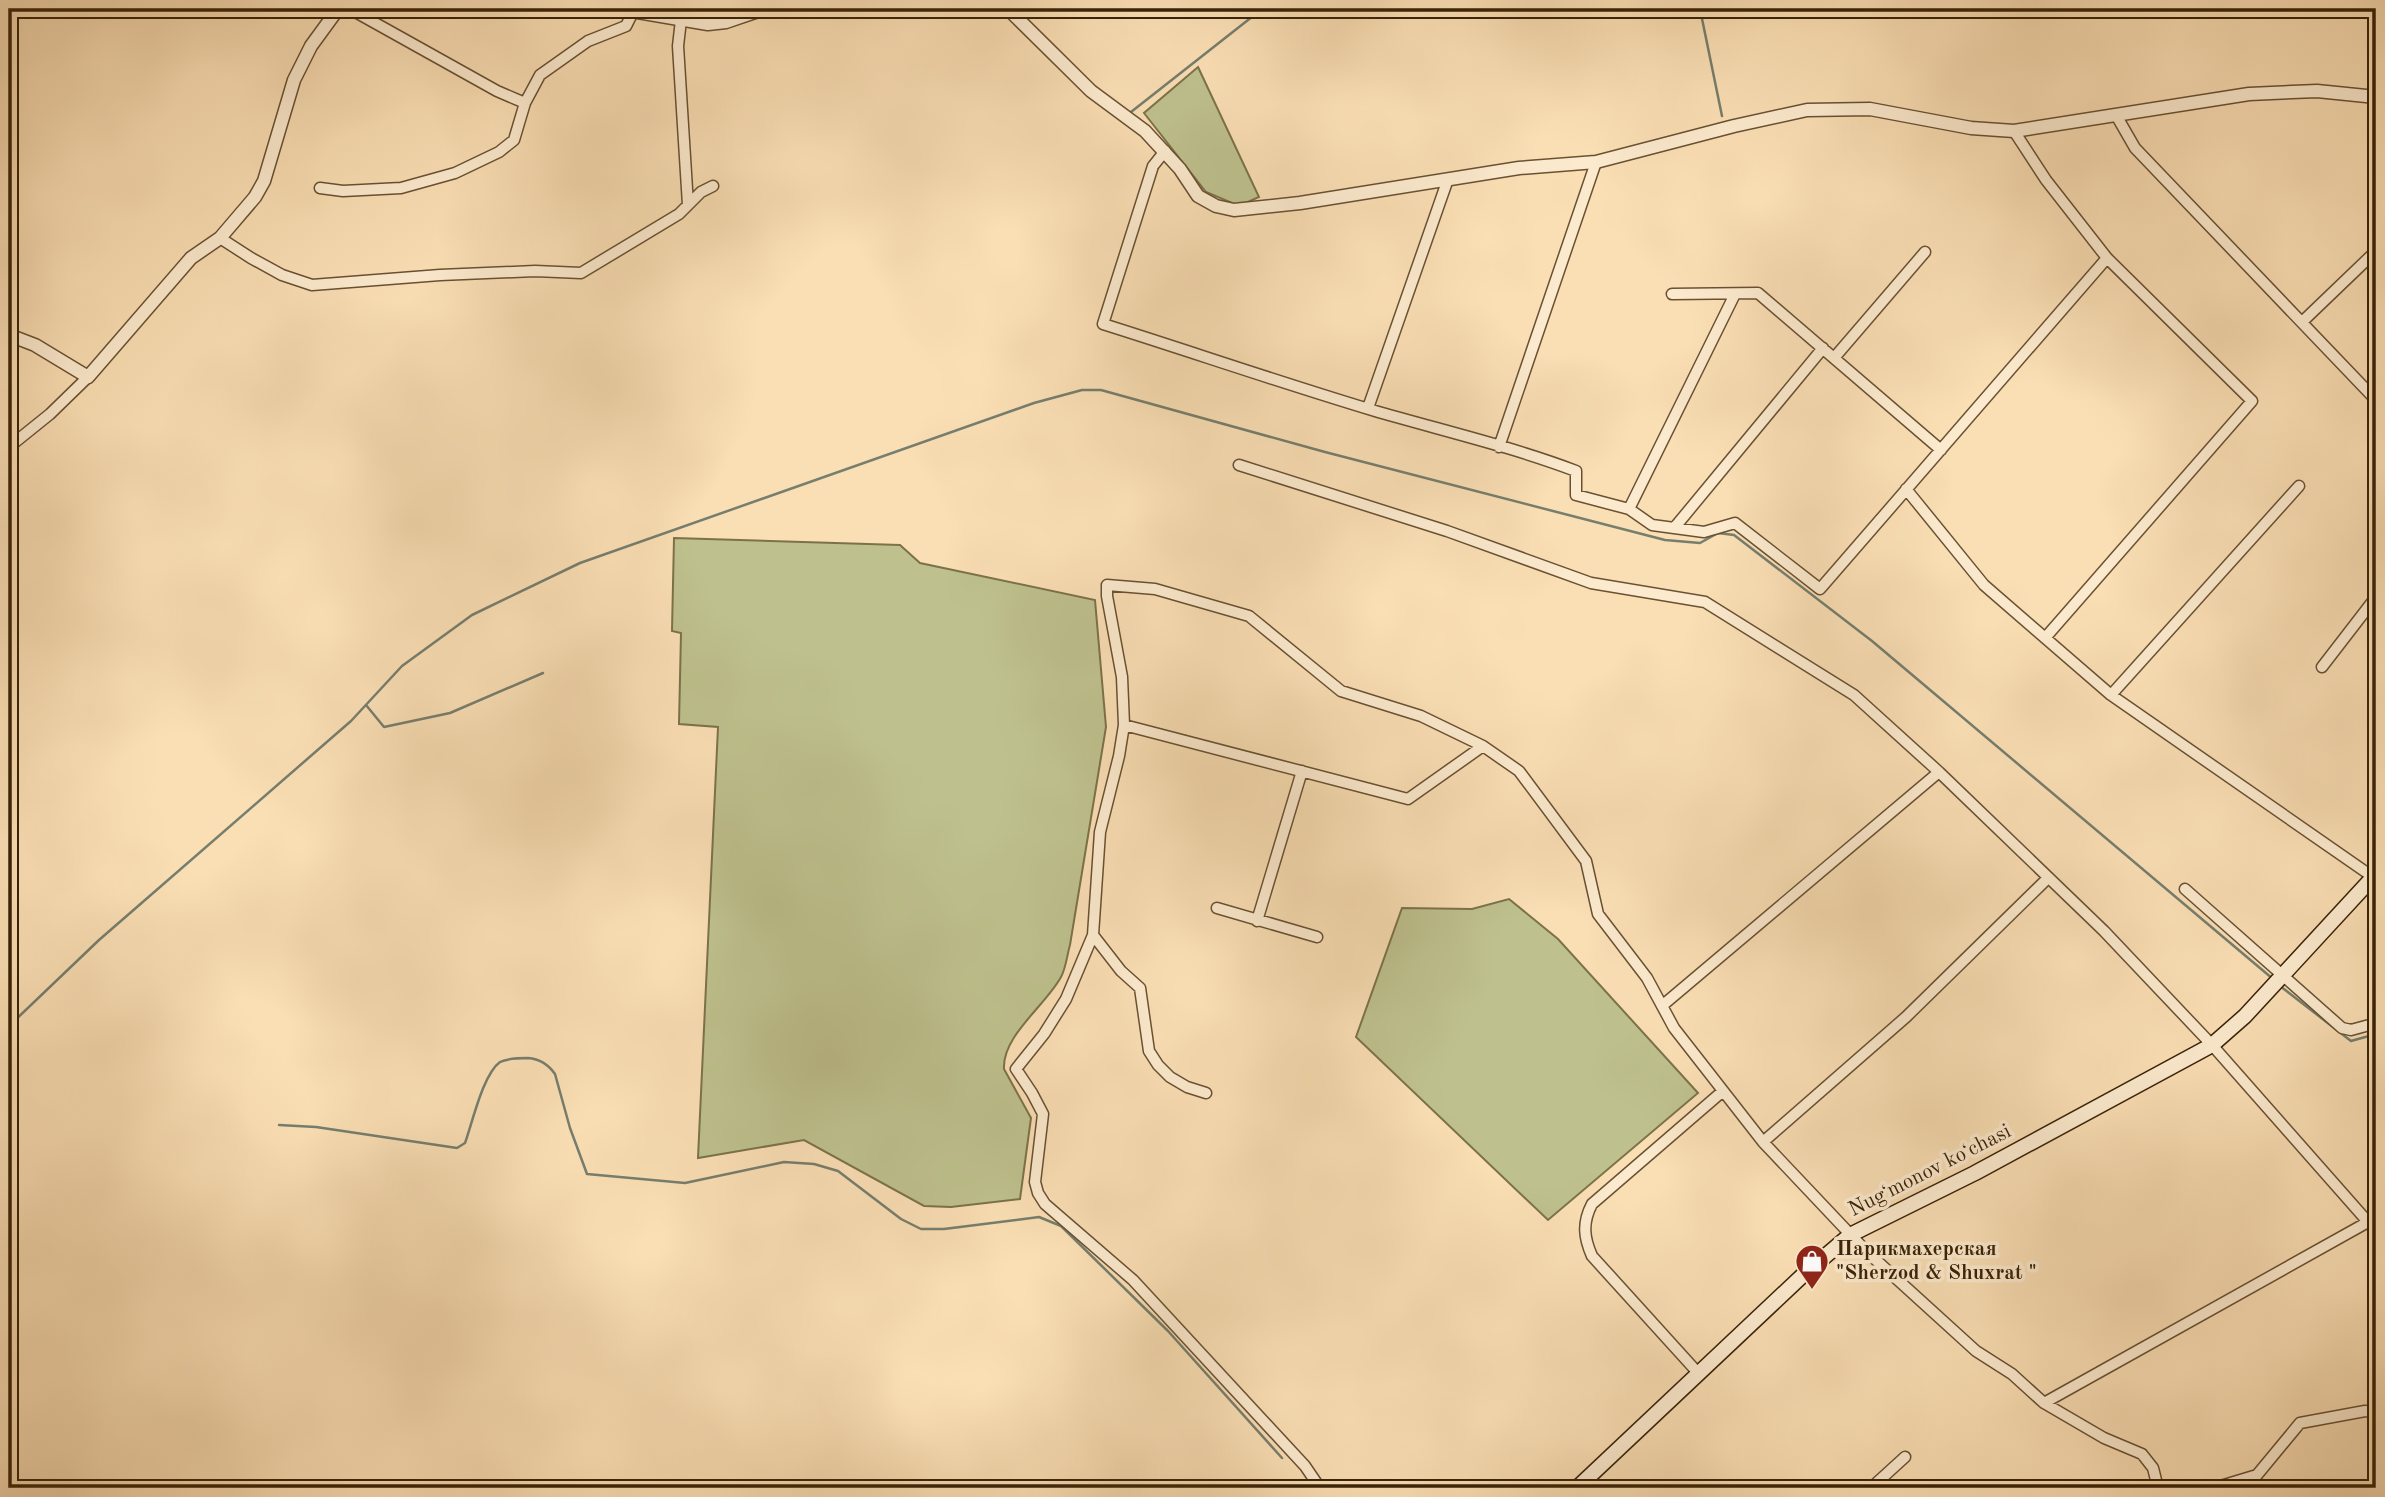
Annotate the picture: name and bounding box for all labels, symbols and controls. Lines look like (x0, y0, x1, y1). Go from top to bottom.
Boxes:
street label: Nugʻmonov koʻchasi (1845, 1121, 2015, 1221)
place label: Парикмахерская "Sherzod & Shuxrat " (1836, 1239, 2037, 1284)
shop icon: Парикмахерская "Sherzod & Shuxrat " (1793, 1242, 1831, 1291)

